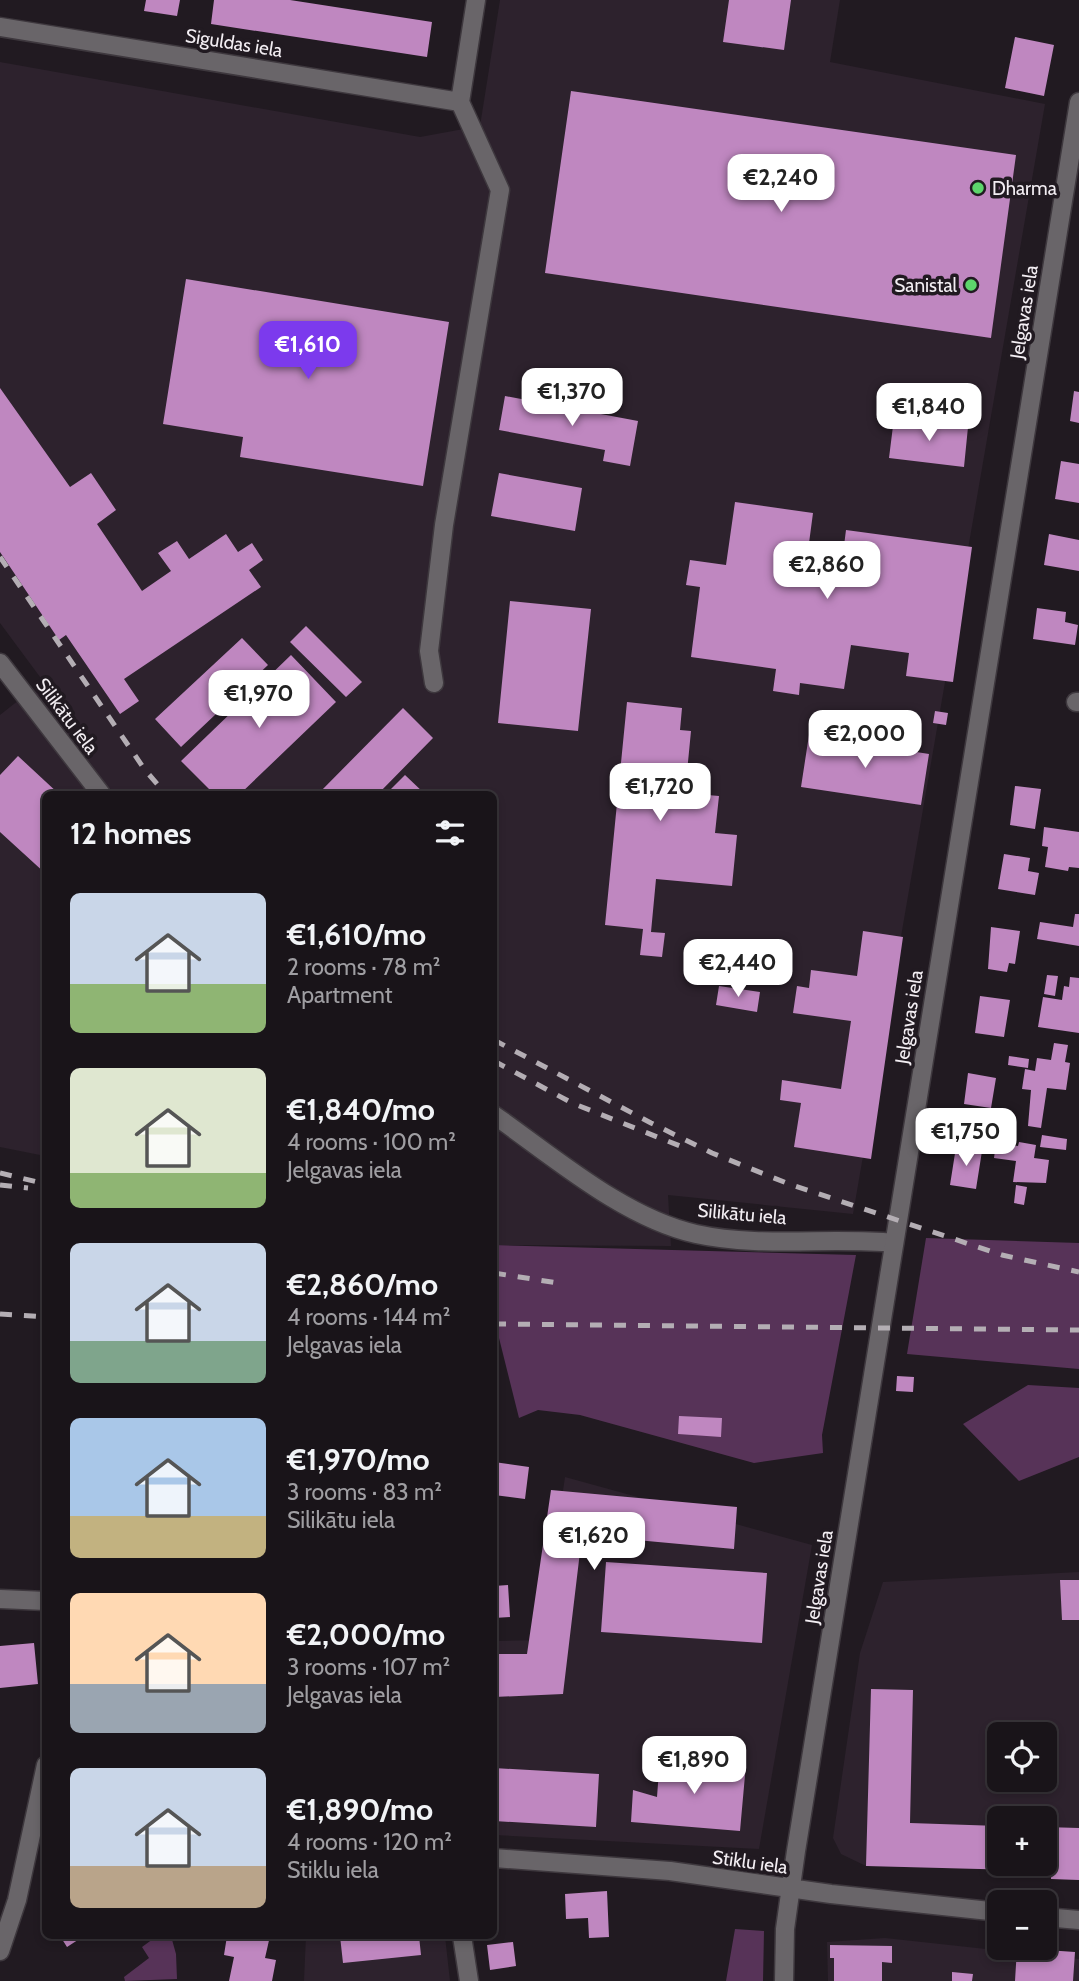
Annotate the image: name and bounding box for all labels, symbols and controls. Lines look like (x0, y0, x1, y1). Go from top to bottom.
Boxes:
street label: Siguldas iela (184, 24, 284, 62)
pin: €2,240 (724, 154, 838, 214)
text: €2,240 (744, 163, 818, 191)
place label: Dharma (992, 177, 1057, 200)
marker: Dharma (970, 180, 986, 196)
street label: Jelgavas iela (1005, 263, 1043, 362)
place label: Sanistal (894, 274, 958, 297)
marker: Sanistal (963, 277, 979, 293)
pin: €1,610 (251, 322, 365, 381)
text: €1,610 (275, 330, 341, 358)
pin: €1,370 (515, 368, 629, 428)
text: €1,370 (538, 377, 606, 405)
pin: €1,840 (872, 384, 986, 443)
text: €1,840 (893, 392, 965, 420)
pin: €2,860 (770, 542, 884, 601)
text: €2,860 (789, 550, 865, 578)
pin: €1,970 (202, 670, 316, 730)
street label: Silikātu iela (31, 673, 103, 759)
text: €1,970 (225, 679, 293, 707)
pin: €2,000 (808, 710, 922, 770)
text: €2,000 (825, 719, 905, 747)
pin: €1,720 (603, 764, 717, 823)
text: €1,720 (626, 772, 694, 800)
icon: filters (431, 814, 469, 852)
text: 12 homes (70, 815, 192, 852)
text: €1,610/mo (287, 916, 426, 953)
icon: home (126, 921, 210, 1005)
pin: €2,440 (681, 940, 795, 999)
text: €2,440 (699, 948, 777, 976)
text: 2 rooms · 78 m² (287, 953, 441, 981)
street label: Jelgavas iela (890, 968, 928, 1067)
text: Apartment (287, 981, 392, 1009)
text: €1,840/mo (287, 1091, 435, 1128)
icon: home (126, 1096, 210, 1180)
pin: €1,750 (909, 1108, 1023, 1168)
text: €1,750 (932, 1117, 1000, 1145)
text: 4 rooms · 100 m² (287, 1128, 456, 1156)
text: Jelgavas iela (287, 1156, 402, 1184)
street label: Silikātu iela (697, 1199, 787, 1229)
text: €2,860/mo (287, 1266, 438, 1303)
icon: home (126, 1271, 210, 1355)
text: 4 rooms · 144 m² (287, 1303, 450, 1331)
text: Jelgavas iela (287, 1331, 402, 1359)
text: €1,970/mo (287, 1441, 430, 1478)
icon: home (126, 1446, 210, 1530)
text: 3 rooms · 83 m² (287, 1478, 442, 1506)
text: Silikātu iela (287, 1506, 395, 1534)
pin: €1,620 (537, 1512, 651, 1572)
text: €1,620 (559, 1521, 629, 1549)
street label: Jelgavas iela (800, 1528, 838, 1627)
text: €2,000/mo (287, 1616, 445, 1653)
icon: home (126, 1621, 210, 1705)
text: 3 rooms · 107 m² (287, 1653, 450, 1681)
text: Jelgavas iela (287, 1681, 402, 1709)
map controls (987, 1722, 1057, 1960)
button: locate (987, 1722, 1057, 1792)
pin: €1,890 (637, 1736, 751, 1796)
text: €1,890 (658, 1745, 730, 1773)
text: €1,890/mo (287, 1791, 433, 1828)
icon: home (126, 1796, 210, 1880)
button: + (987, 1806, 1057, 1876)
text: 4 rooms · 120 m² (287, 1828, 452, 1856)
street label: Stiklu iela (711, 1845, 789, 1879)
text: Stiklu iela (287, 1856, 379, 1884)
button: − (987, 1890, 1057, 1960)

